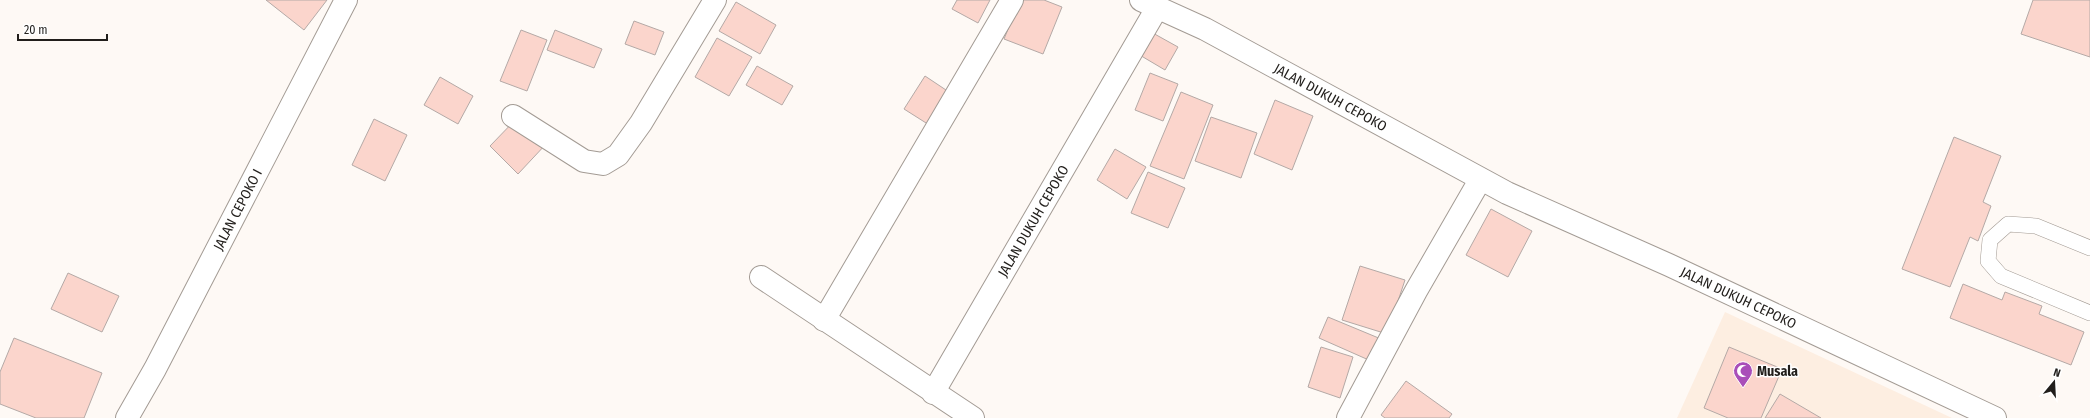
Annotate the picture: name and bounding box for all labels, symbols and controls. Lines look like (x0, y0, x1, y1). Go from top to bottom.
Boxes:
scale bar (18, 16, 107, 42)
text: 20 m (24, 23, 48, 37)
street label: JALAN DUKUH CEPOKO (1271, 60, 1390, 135)
street label: JALAN DUKUH CEPOKO (994, 162, 1073, 280)
street label: JALAN CEPOKO I (210, 166, 266, 253)
street label: JALAN DUKUH CEPOKO (1678, 264, 1799, 333)
mosque icon: Musala (1732, 360, 1754, 388)
north arrow (2034, 362, 2074, 402)
place label: Musala (1757, 363, 1798, 380)
text: N (2052, 366, 2062, 380)

